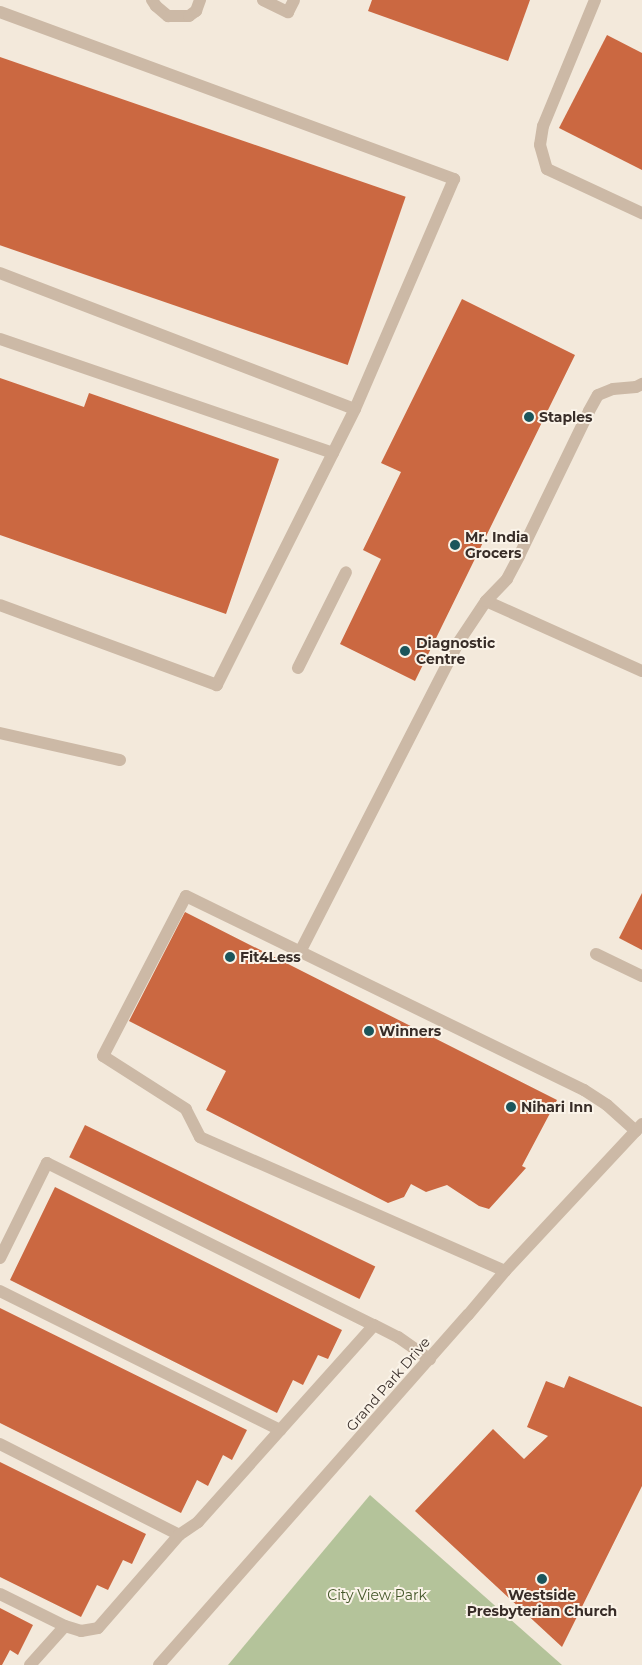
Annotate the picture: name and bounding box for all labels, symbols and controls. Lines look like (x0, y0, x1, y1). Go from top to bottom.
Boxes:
place label: Staples (539, 409, 593, 425)
marker: Staples (523, 411, 535, 423)
place label: Mr. India Grocers (465, 529, 529, 562)
marker: Mr. India Grocers (449, 539, 461, 551)
place label: Diagnostic Centre (416, 635, 495, 668)
marker: Diagnostic Centre (398, 644, 412, 658)
place label: Fit4Less (240, 949, 301, 965)
marker: Fit4Less (224, 951, 236, 963)
place label: Winners (379, 1023, 441, 1039)
marker: Winners (363, 1025, 375, 1037)
place label: Nihari Inn (521, 1099, 593, 1115)
marker: Nihari Inn (505, 1101, 517, 1113)
street label: Grand Park Drive (343, 1334, 433, 1434)
marker: Westside Presbyterian Church (536, 1573, 548, 1585)
park label: City View Park (327, 1587, 427, 1603)
place label: Westside Presbyterian Church (467, 1587, 617, 1620)

